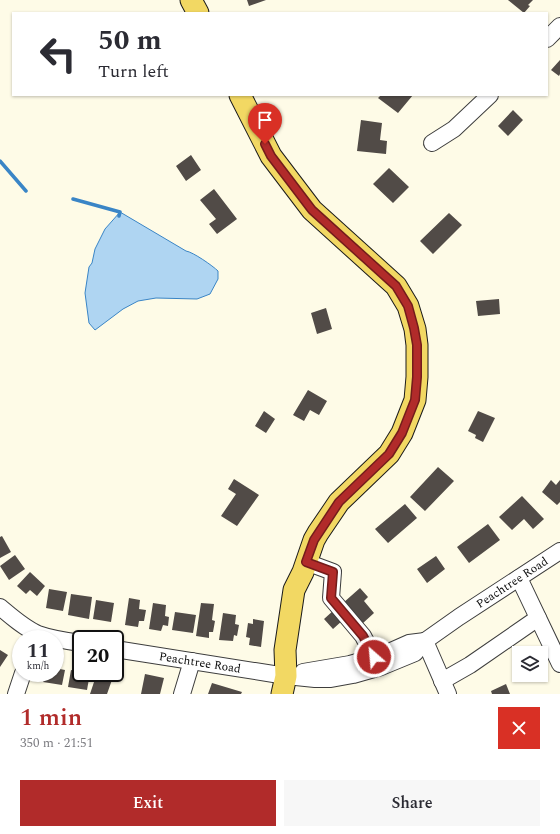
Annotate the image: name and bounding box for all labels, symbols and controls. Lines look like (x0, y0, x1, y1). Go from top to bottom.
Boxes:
text: 50 m (98, 19, 162, 62)
icon: left (32, 28, 84, 80)
text: Turn left (98, 58, 169, 85)
pin (248, 103, 282, 144)
icon: arrive (254, 109, 276, 131)
street label: Peachtree Road (472, 552, 552, 613)
speed limit sign: 20 (72, 630, 124, 682)
text: 11 (27, 636, 49, 666)
position arrow (353, 636, 395, 678)
map controls (512, 646, 548, 682)
button: layers (512, 646, 548, 682)
street label: Peachtree Road (158, 647, 243, 678)
text: km/h (27, 658, 49, 674)
text: 1 min (20, 700, 82, 736)
button: close (498, 707, 540, 749)
text: 350 m · 21:51 (20, 733, 93, 753)
button: Exit (20, 780, 276, 826)
button: Share (284, 780, 540, 826)

